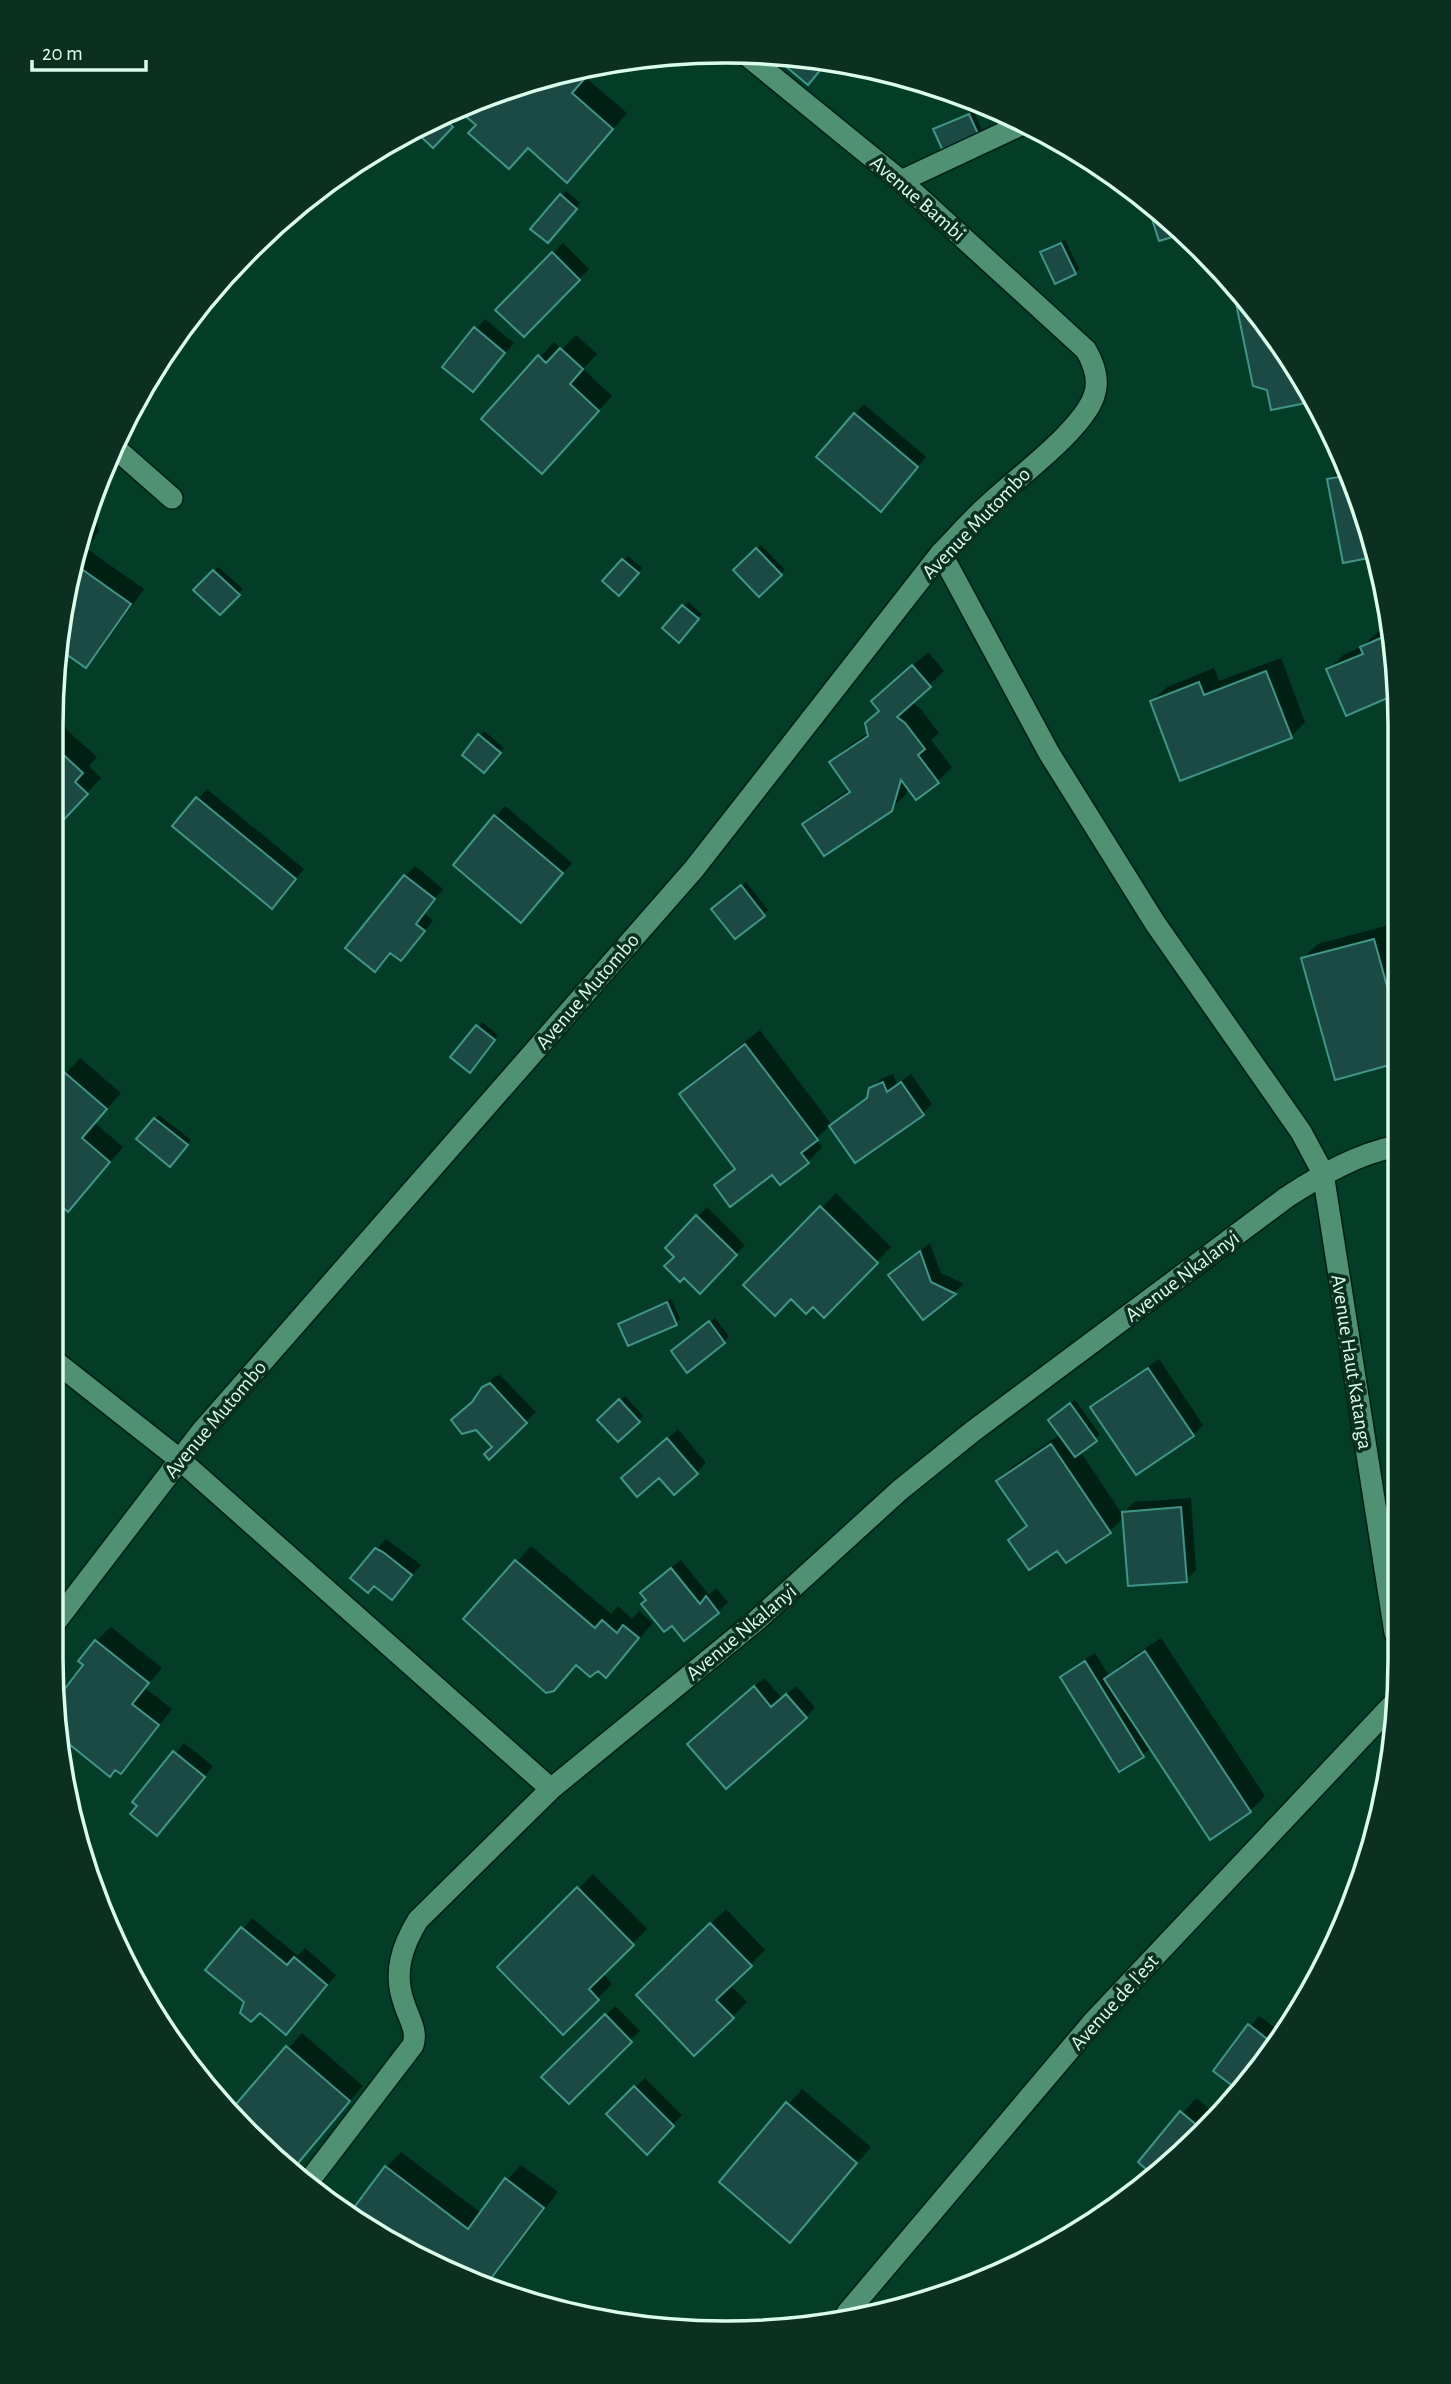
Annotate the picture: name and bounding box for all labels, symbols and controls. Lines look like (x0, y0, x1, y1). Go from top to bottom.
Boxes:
scale bar (32, 28, 145, 72)
text: 20 m (42, 43, 83, 64)
street label: Avenue Bambi (866, 152, 969, 245)
street label: Avenue Mutombo (918, 464, 1035, 583)
street label: Avenue Mutombo (532, 929, 643, 1053)
street label: Avenue Nkalanyi (1121, 1227, 1243, 1326)
street label: Avenue Haut Katanga (1327, 1273, 1376, 1451)
street label: Avenue Mutombo (160, 1357, 270, 1482)
street label: Avenue Nkalanyi (682, 1580, 801, 1684)
street label: Avenue de l'est (1066, 1950, 1163, 2054)

